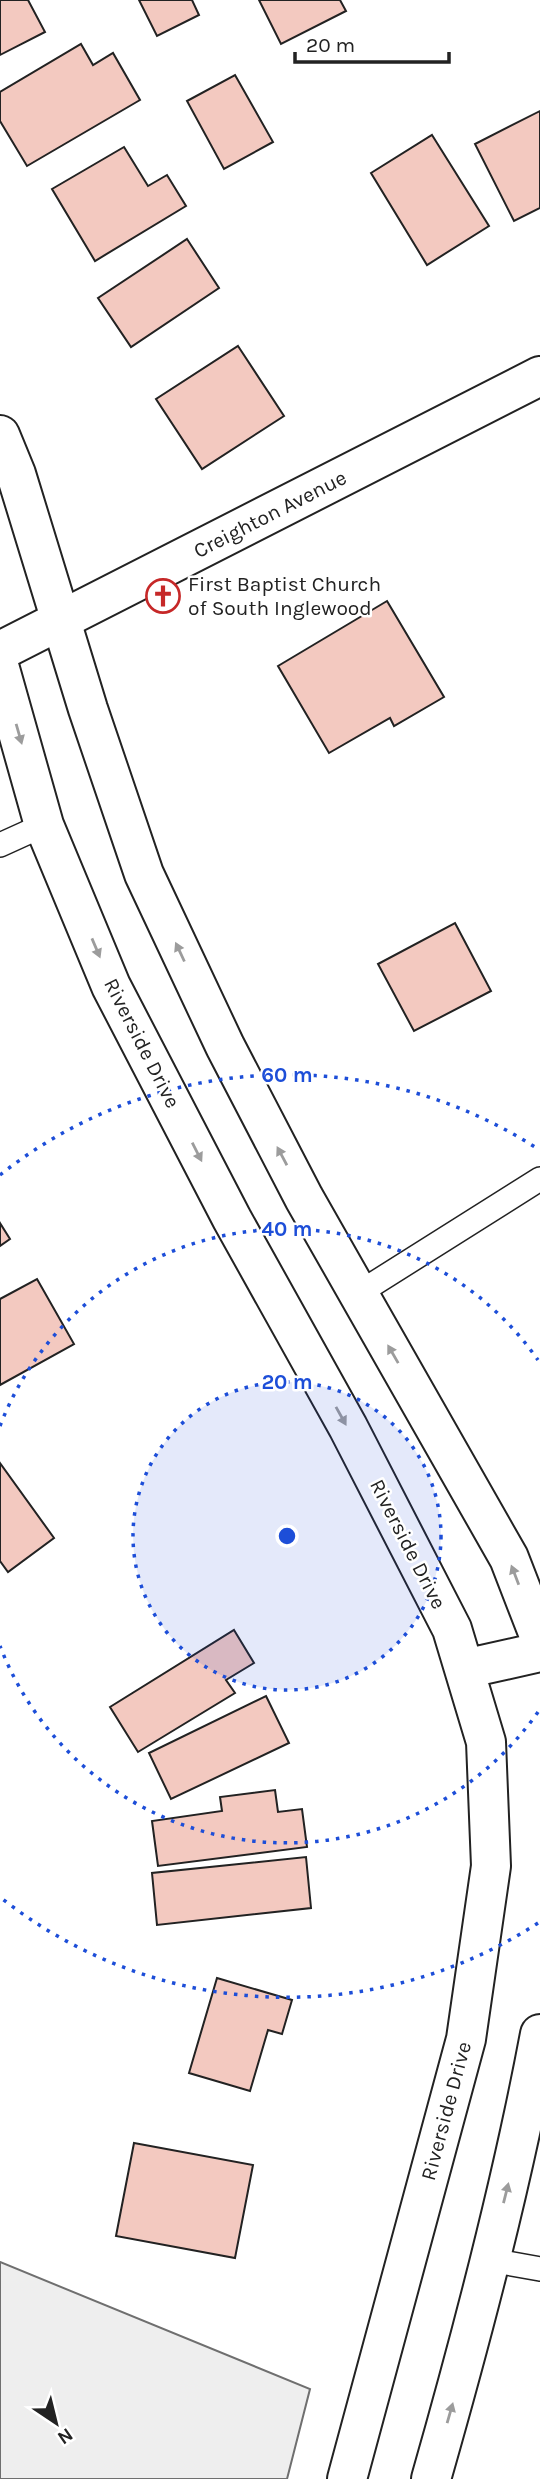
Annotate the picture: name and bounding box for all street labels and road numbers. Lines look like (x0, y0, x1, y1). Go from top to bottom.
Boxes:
street label: Creighton Avenue (190, 465, 350, 563)
street label: Riverside Drive (99, 974, 185, 1112)
street label: Riverside Drive (365, 1475, 451, 1613)
street label: Riverside Drive (416, 2039, 476, 2183)

